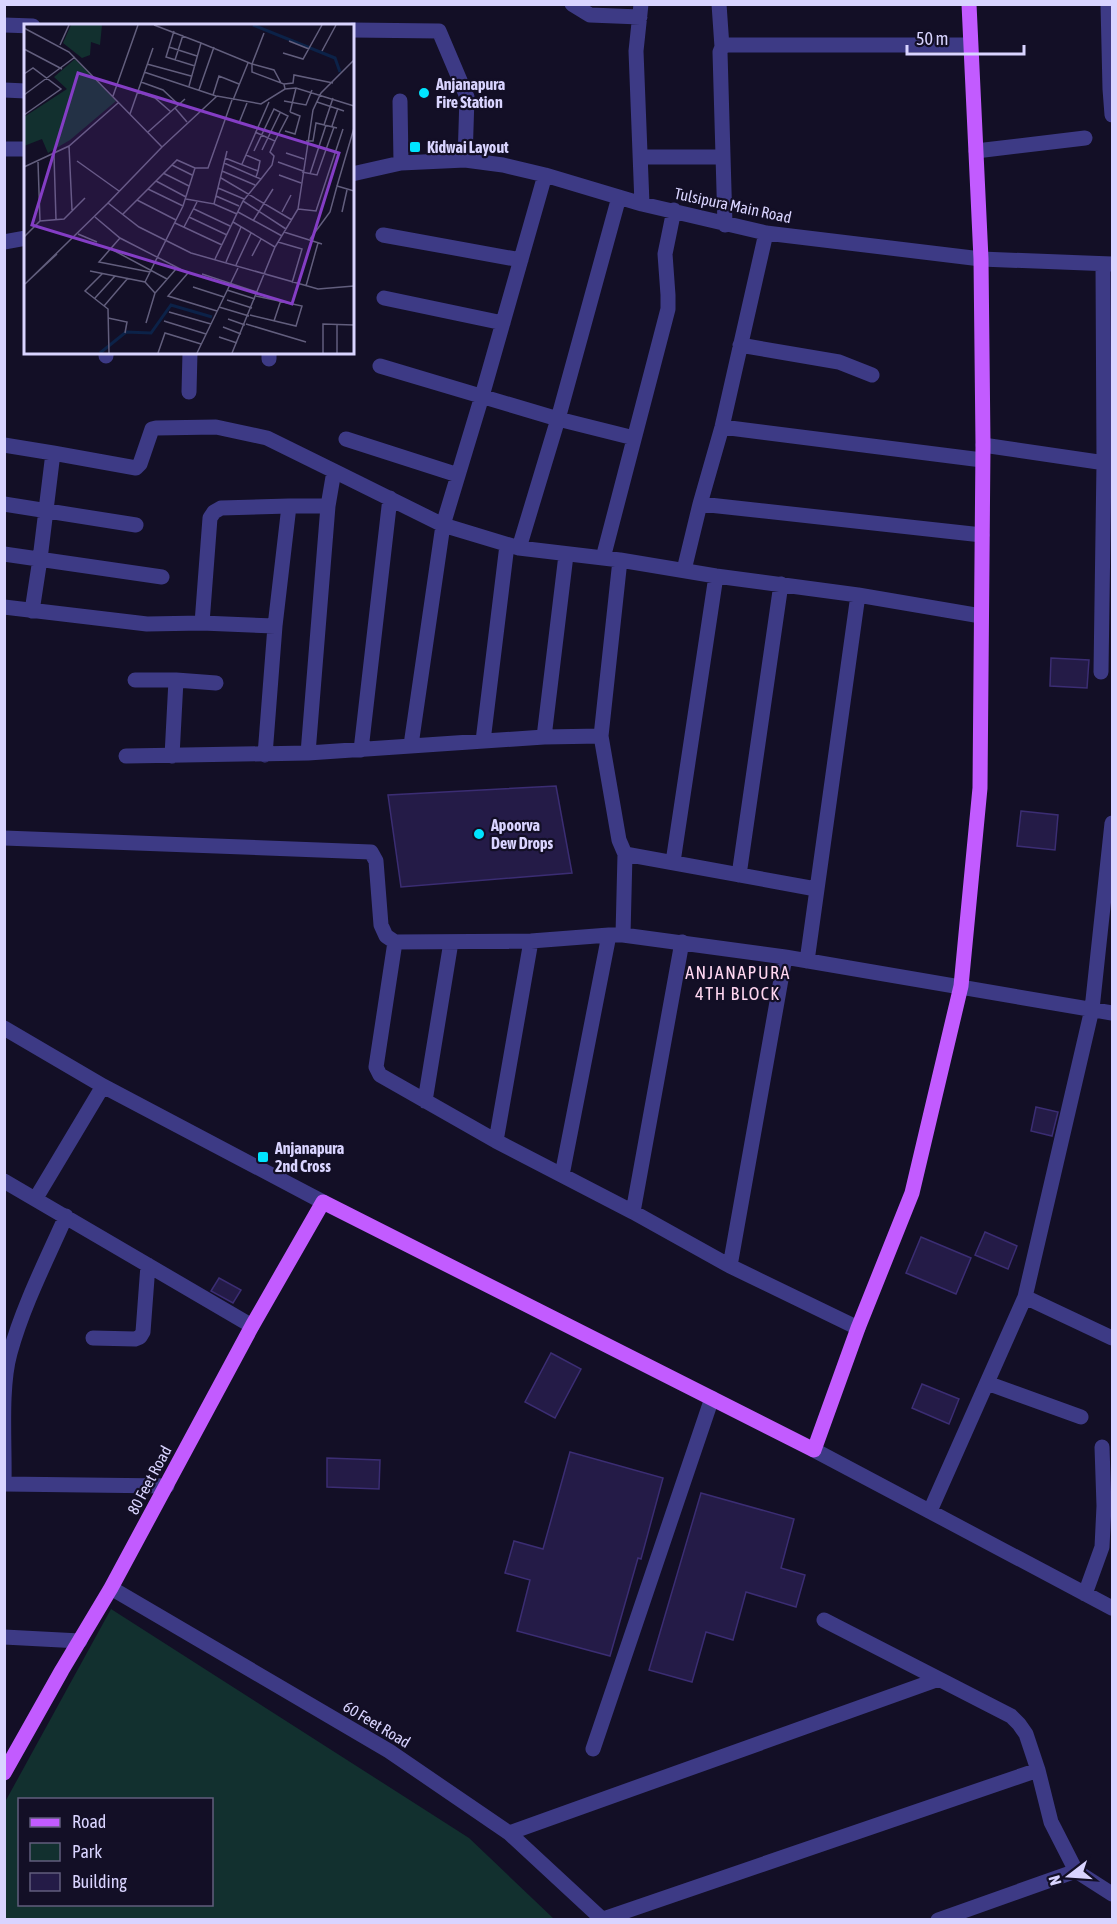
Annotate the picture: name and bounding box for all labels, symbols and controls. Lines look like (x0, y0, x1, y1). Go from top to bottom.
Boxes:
scale bar (907, 18, 1024, 56)
inset map (24, 24, 354, 354)
text: 50 m (916, 28, 948, 49)
place label: Anjanapura Fire Station (435, 75, 505, 111)
marker: Anjanapura Fire Station (417, 86, 431, 100)
place label: Kidwai Layout (427, 138, 509, 156)
marker: Kidwai Layout (408, 140, 422, 154)
street label: Tulsipura Main Road (673, 184, 793, 227)
place label: Apoorva Dew Drops (490, 816, 554, 852)
marker: Apoorva Dew Drops (472, 827, 486, 841)
district label: ANJANAPURA 4TH BLOCK (685, 962, 791, 1004)
place label: Anjanapura 2nd Cross (274, 1139, 344, 1175)
marker: Anjanapura 2nd Cross (256, 1150, 270, 1164)
street label: 80 Feet Road (123, 1443, 175, 1517)
street label: 60 Feet Road (340, 1697, 414, 1751)
legend (18, 1798, 213, 1906)
text: Road (72, 1811, 106, 1832)
text: Park (72, 1841, 102, 1862)
north arrow (1039, 1846, 1099, 1906)
text: Building (72, 1871, 127, 1892)
text: N (1045, 1873, 1065, 1888)

